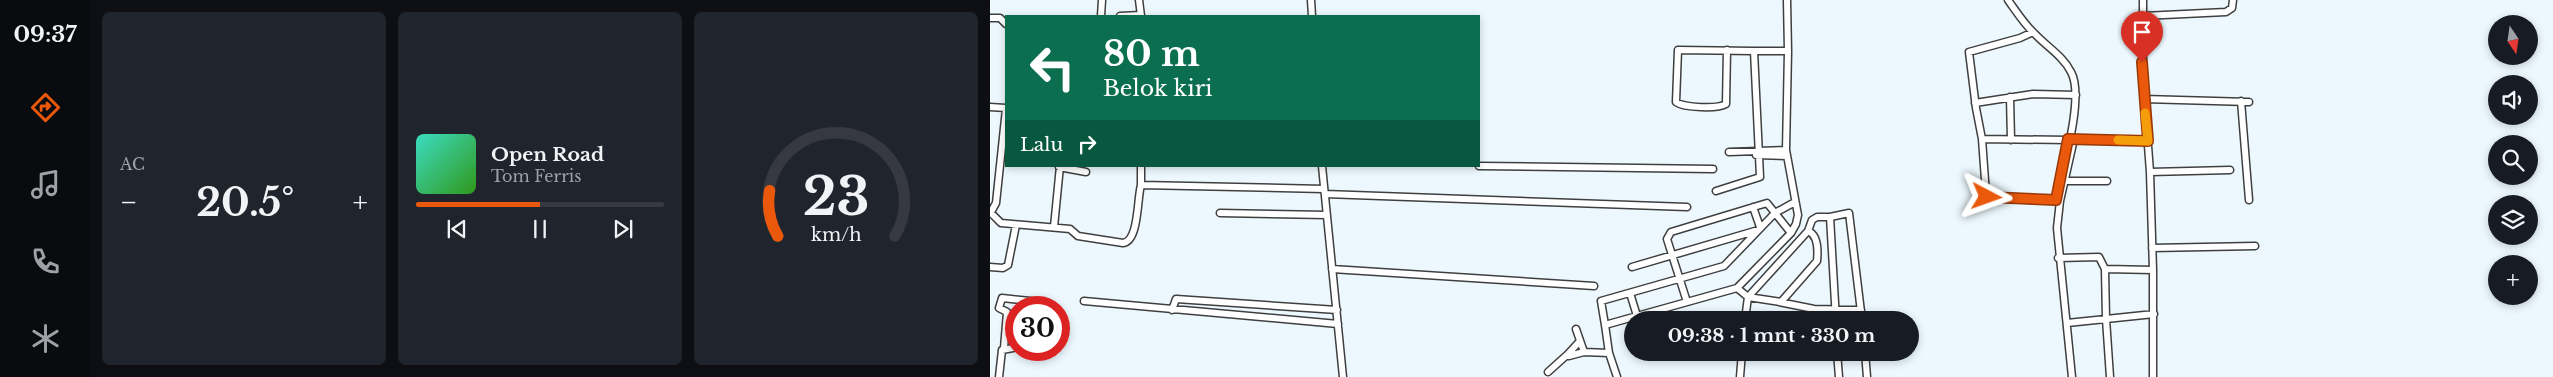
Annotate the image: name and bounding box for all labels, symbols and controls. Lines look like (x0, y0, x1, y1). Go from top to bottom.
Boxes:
pin (2121, 11, 2163, 62)
north arrow (2488, 15, 2538, 65)
map controls (2488, 15, 2538, 305)
icon: arrive (2128, 18, 2156, 46)
text: 09:37 (13, 21, 77, 48)
text: 80 m (1103, 32, 1200, 75)
icon: left (1020, 35, 1085, 100)
text: Belok kiri (1103, 75, 1213, 102)
button: sound (2488, 75, 2538, 125)
icon: directions (28, 90, 63, 125)
icon: right (1073, 130, 1101, 158)
text: Lalu (1020, 133, 1063, 156)
button: search (2488, 135, 2538, 185)
text: Open Road (491, 143, 604, 166)
text: AC (120, 154, 145, 174)
text: 23 (803, 165, 869, 229)
text: Tom Ferris (491, 166, 582, 186)
icon: music (28, 167, 63, 202)
position arrow (1960, 170, 2012, 222)
text: 20.5° (196, 179, 294, 226)
text: − (120, 185, 138, 220)
text: + (353, 185, 368, 220)
button: layers (2488, 195, 2538, 245)
icon: previous (443, 215, 471, 243)
icon: pause (526, 215, 554, 243)
icon: next (609, 215, 637, 243)
text: km/h (811, 224, 861, 246)
icon: phone (28, 244, 63, 279)
button: + (2488, 255, 2538, 305)
speed limit sign: 30 (1005, 296, 1070, 361)
icon: climate (28, 321, 63, 356)
text: 09:38 · 1 mnt · 330 m (1668, 324, 1875, 347)

